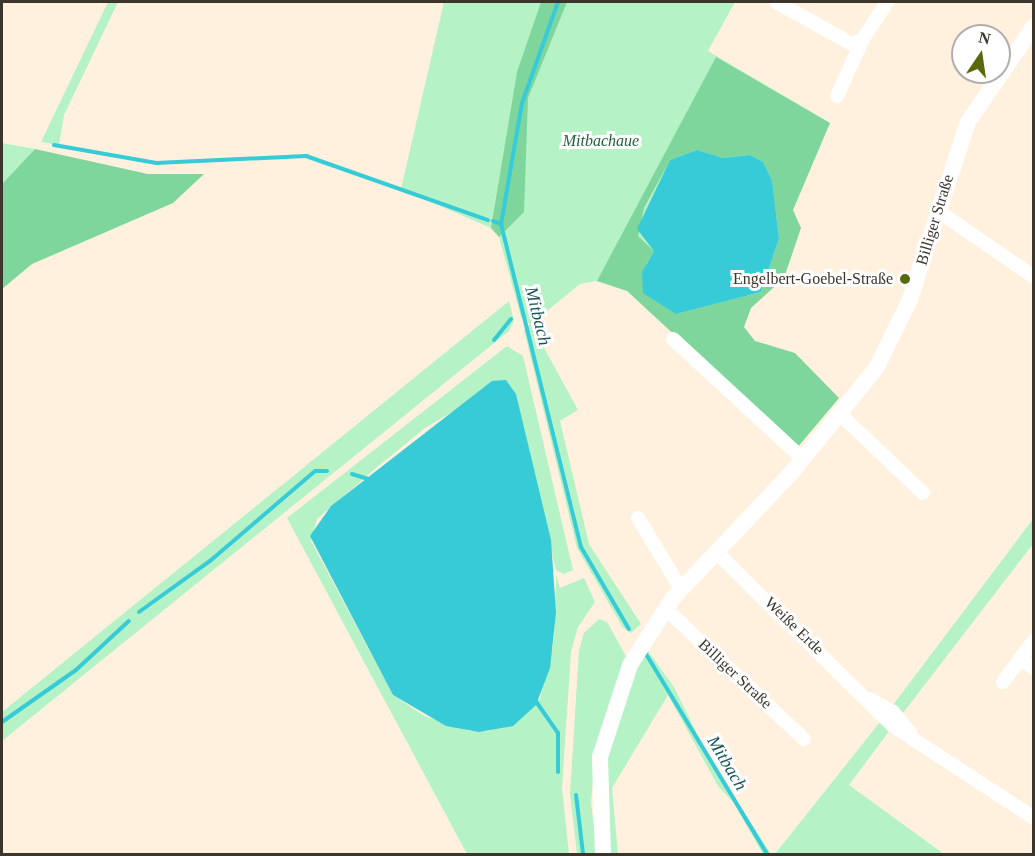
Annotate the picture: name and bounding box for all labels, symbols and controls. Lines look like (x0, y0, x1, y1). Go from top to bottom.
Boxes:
north arrow (951, 24, 1011, 84)
text: N (977, 28, 992, 48)
park label: Mitbachaue (563, 131, 639, 151)
street label: Billiger Straße (912, 172, 958, 268)
place label: Engelbert-Goebel-Straße (733, 269, 893, 289)
marker: Engelbert-Goebel-Straße (898, 272, 912, 286)
water label: Mitbach (520, 284, 556, 348)
street label: Weiße Erde (760, 593, 828, 659)
street label: Billiger Straße (694, 635, 776, 713)
water label: Mitbach (702, 732, 752, 794)

